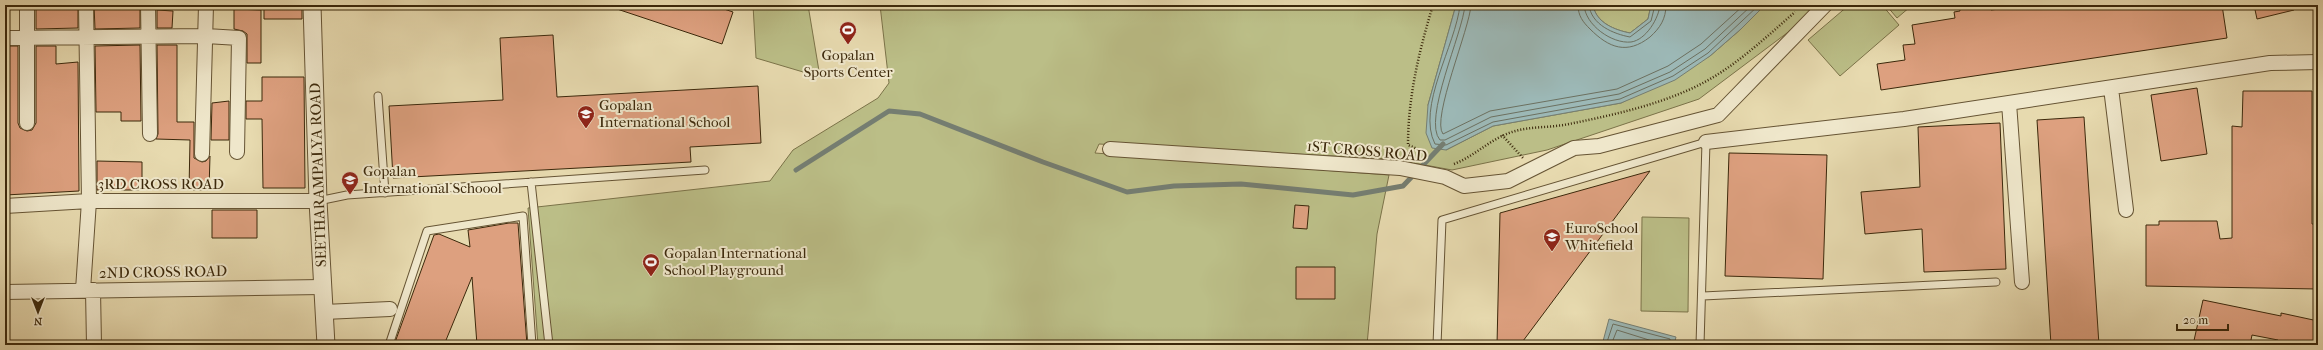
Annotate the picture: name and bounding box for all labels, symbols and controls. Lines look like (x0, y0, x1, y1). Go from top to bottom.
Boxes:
sports icon: Gopalan Sports Center (838, 20, 858, 45)
place label: Gopalan Sports Center (803, 46, 893, 81)
street label: SEETHARAMPALYA ROAD (306, 82, 330, 268)
place label: Gopalan International School (599, 96, 730, 131)
school or university icon: Gopalan International School (576, 104, 596, 129)
street label: 1ST CROSS ROAD (1306, 137, 1428, 165)
place label: Gopalan International Schoool (363, 162, 502, 197)
school or university icon: Gopalan International Schoool (340, 170, 360, 195)
street label: 3RD CROSS ROAD (98, 175, 224, 193)
place label: EuroSchool Whitefield (1564, 219, 1638, 254)
school or university icon: EuroSchool Whitefield (1542, 227, 1562, 252)
place label: Gopalan International School Playground (664, 244, 807, 279)
sports icon: Gopalan International School Playground (641, 252, 661, 277)
street label: 2ND CROSS ROAD (99, 262, 227, 282)
north arrow (18, 292, 58, 332)
scale bar (2177, 306, 2228, 332)
text: 20 m (2183, 313, 2208, 327)
text: N (33, 315, 42, 328)

